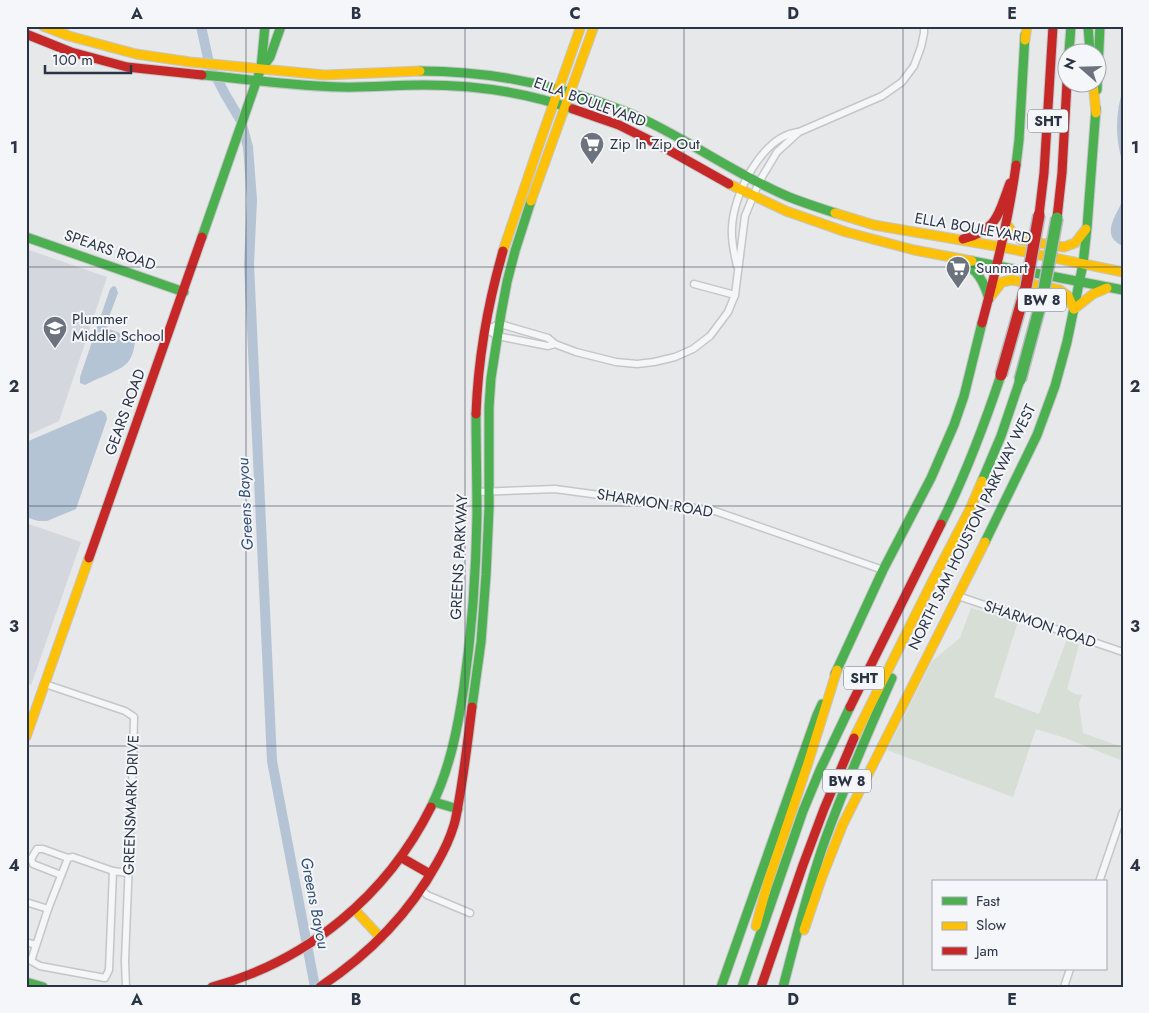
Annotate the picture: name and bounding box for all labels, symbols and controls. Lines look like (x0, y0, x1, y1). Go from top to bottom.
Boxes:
text: A (130, 2, 143, 25)
text: B (351, 2, 361, 25)
text: C (569, 2, 581, 25)
text: D (787, 2, 799, 25)
text: E (1007, 2, 1017, 25)
scale bar (45, 42, 131, 74)
north arrow (1056, 42, 1106, 92)
text: 100 m (52, 49, 93, 71)
text: N (1058, 55, 1081, 72)
street label: ELLA BOULEVARD (531, 71, 649, 133)
road number: SHT (1028, 110, 1068, 132)
supermarket icon: Zip In Zip Out (579, 131, 605, 165)
place label: Zip In Zip Out (610, 133, 700, 155)
text: 1 (10, 136, 18, 159)
text: 1 (1131, 136, 1139, 159)
street label: ELLA BOULEVARD (913, 207, 1033, 249)
street label: SPEARS ROAD (61, 224, 159, 276)
supermarket icon: Sunmart (945, 255, 971, 289)
place label: Sunmart (976, 257, 1028, 279)
road number: BW 8 (1018, 288, 1066, 312)
place label: Plummer Middle School (72, 308, 164, 347)
school or university icon: Plummer Middle School (42, 315, 68, 349)
street label: GEARS ROAD (99, 366, 151, 458)
text: 2 (9, 375, 19, 398)
text: 2 (1130, 375, 1140, 398)
street label: NORTH SAM HOUSTON PARKWAY WEST (903, 400, 1041, 654)
water label: Greens Bayou (231, 457, 259, 551)
street label: SHARMON ROAD (595, 483, 715, 523)
street label: GREENS PARKWAY (445, 493, 473, 620)
street label: SHARMON ROAD (981, 595, 1099, 653)
text: 3 (9, 615, 19, 638)
text: 3 (1130, 615, 1140, 638)
road number: SHT (844, 666, 884, 690)
street label: GREENSMARK DRIVE (118, 735, 144, 875)
road number: BW 8 (823, 769, 871, 792)
text: 4 (8, 854, 20, 877)
text: 4 (1129, 854, 1141, 877)
water label: Greens Bayou (295, 855, 335, 951)
legend (932, 880, 1106, 970)
text: Fast (976, 890, 1000, 912)
text: Slow (976, 914, 1007, 936)
text: Jam (974, 940, 999, 962)
text: A (130, 988, 143, 1011)
text: B (351, 988, 361, 1011)
text: C (569, 988, 581, 1011)
text: D (787, 988, 799, 1011)
text: E (1007, 988, 1017, 1011)

